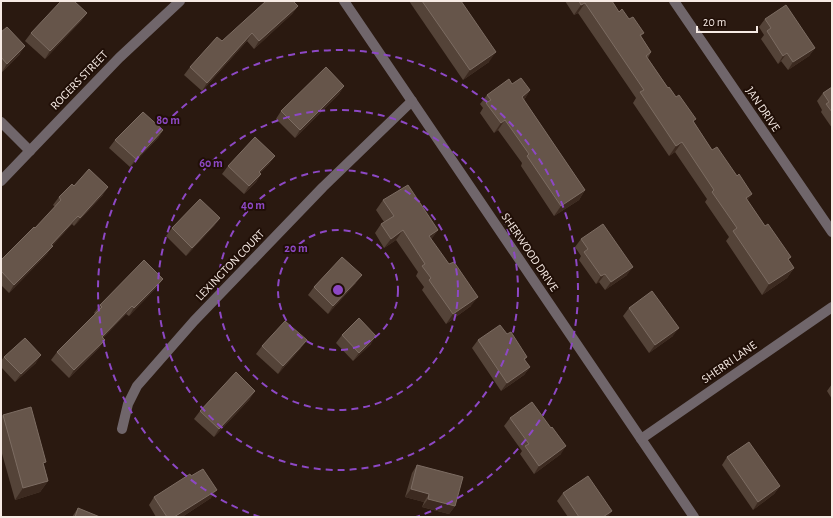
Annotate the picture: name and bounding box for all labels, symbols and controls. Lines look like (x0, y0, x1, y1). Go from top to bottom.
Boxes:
scale bar (697, 8, 757, 34)
text: 20 m (703, 16, 726, 28)
street label: ROGERS STREET (48, 48, 110, 112)
street label: JAN DRIVE (744, 85, 782, 134)
text: 80 m (156, 114, 180, 126)
text: 60 m (199, 157, 223, 169)
text: 40 m (241, 199, 265, 211)
street label: SHERWOOD DRIVE (499, 211, 561, 293)
street label: LEXINGTON COURT (193, 227, 267, 303)
text: 20 m (284, 242, 308, 254)
centre of rings (331, 283, 345, 297)
street label: SHERRI LANE (699, 339, 759, 385)

